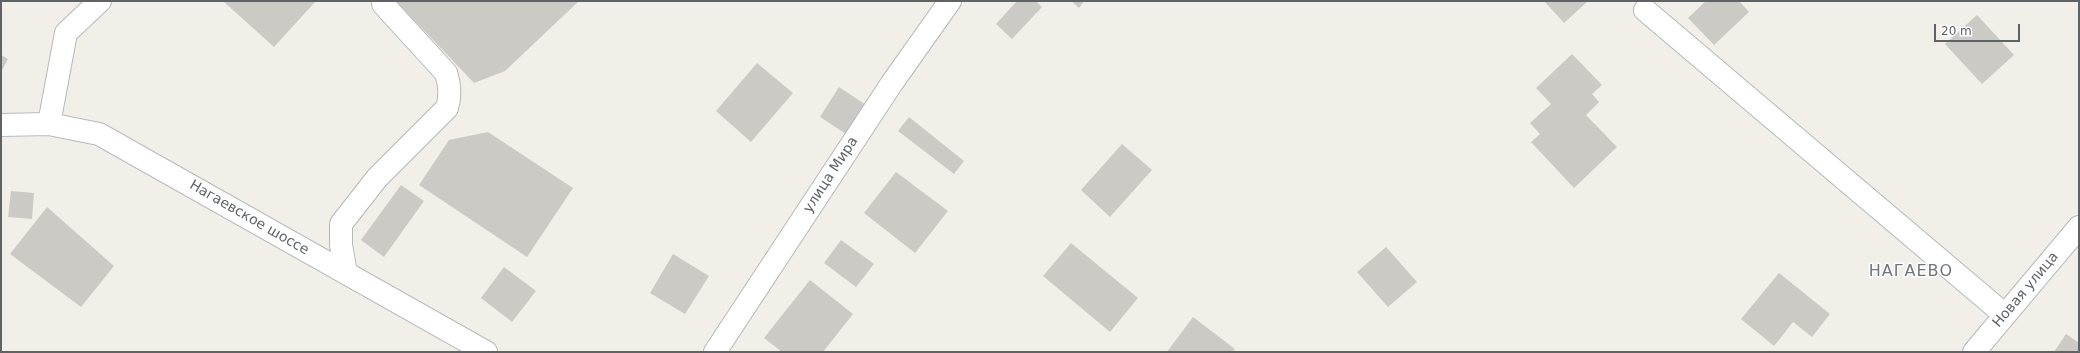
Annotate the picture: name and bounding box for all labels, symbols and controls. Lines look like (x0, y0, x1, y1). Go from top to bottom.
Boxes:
scale bar (1936, 16, 2022, 42)
text: 20 m (1941, 24, 1972, 38)
street label: улица Мира (800, 134, 862, 216)
street label: Нагаевское шоссе (186, 177, 312, 259)
street label: Новая улица (1990, 249, 2062, 331)
district label: НАГАЕВО (1869, 262, 1953, 282)

